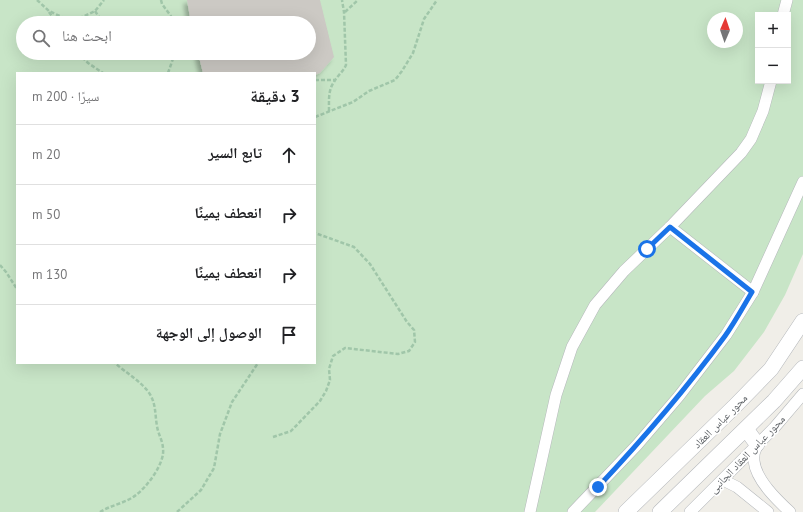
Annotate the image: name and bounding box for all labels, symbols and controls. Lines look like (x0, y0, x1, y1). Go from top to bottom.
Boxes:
north arrow (707, 12, 743, 48)
map controls (755, 12, 791, 84)
button: + (755, 12, 791, 48)
search box (16, 16, 316, 60)
text: ابحث هنا (62, 26, 112, 45)
icon: search (30, 27, 52, 49)
button: − (755, 48, 791, 84)
text: 3 دقيقة (250, 85, 300, 107)
text: سيرًا · 200 m (32, 88, 99, 105)
text: تابع السير (208, 143, 262, 162)
icon: ahead (278, 144, 300, 166)
text: 20 m (32, 146, 60, 163)
text: انعطف يمينًا (195, 203, 262, 222)
icon: right (278, 204, 300, 226)
text: 50 m (32, 206, 60, 223)
route start (638, 240, 656, 258)
text: انعطف يمينًا (195, 263, 262, 282)
icon: right (278, 264, 300, 286)
text: 130 m (32, 266, 67, 283)
text: الوصول إلى الوجهة (156, 323, 262, 342)
icon: arrive (278, 324, 300, 346)
street label: محور عباس العقاد (690, 391, 750, 451)
street label: محور عباس العقاد الجانبى (706, 412, 788, 496)
route end (589, 478, 607, 496)

